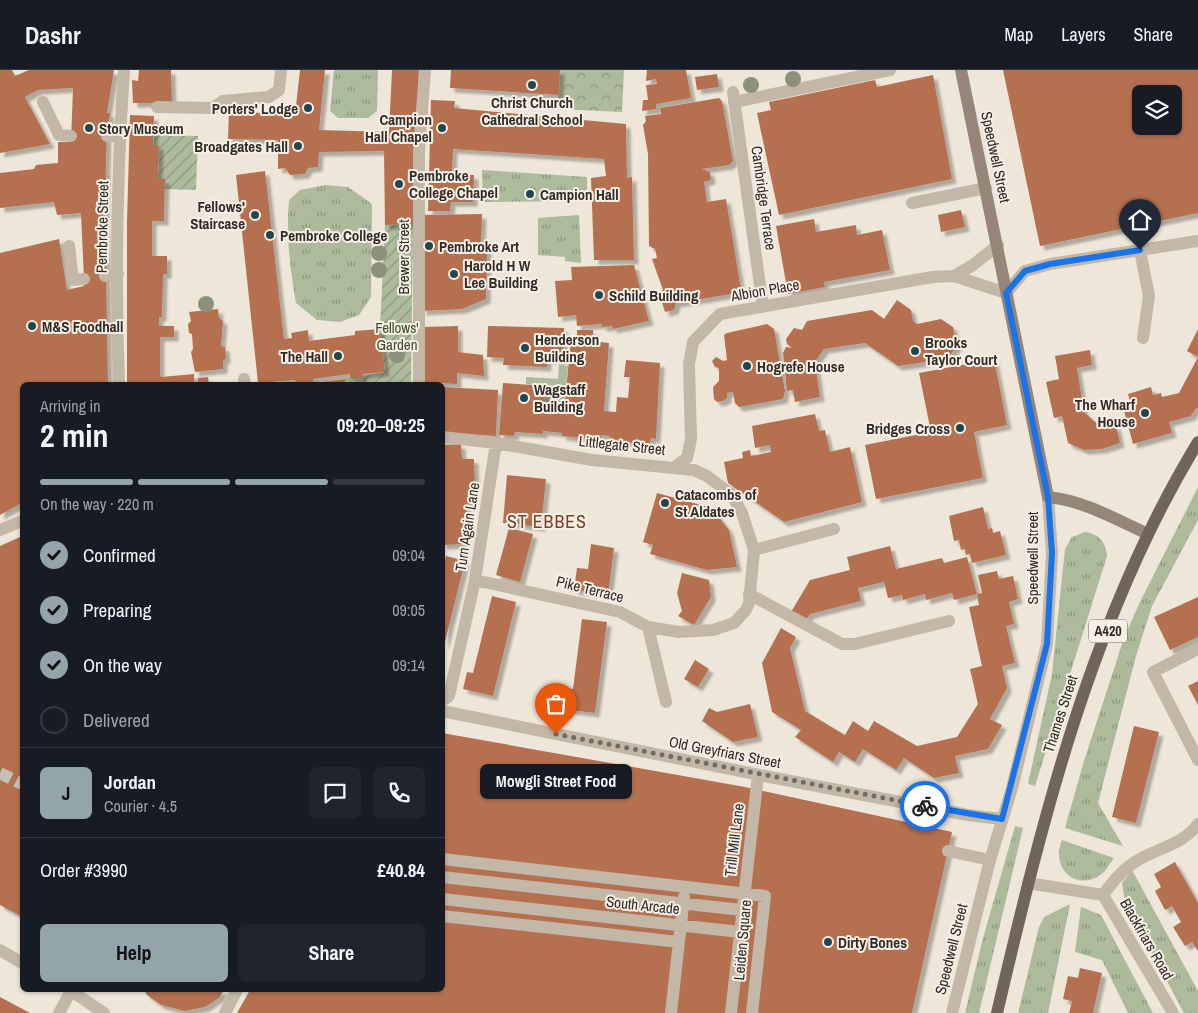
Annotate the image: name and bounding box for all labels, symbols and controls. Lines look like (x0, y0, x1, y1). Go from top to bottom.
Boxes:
text: Dashr (25, 19, 81, 51)
text: Map (1005, 22, 1033, 47)
text: Layers (1061, 22, 1106, 47)
text: Share (1134, 22, 1173, 47)
marker: Christ Church Cathedral School (526, 79, 538, 91)
map controls (1132, 85, 1182, 135)
button: layers (1132, 85, 1182, 135)
place label: Christ Church Cathedral School (481, 92, 583, 130)
place label: Porters' Lodge (212, 98, 298, 119)
marker: Porters' Lodge (302, 102, 314, 114)
place label: Campion Hall Chapel (365, 109, 432, 147)
street label: Speedwell Street (976, 109, 1016, 205)
place label: Story Museum (99, 118, 184, 139)
marker: Story Museum (83, 122, 95, 134)
marker: Campion Hall Chapel (436, 122, 448, 134)
place label: Broadgates Hall (194, 136, 288, 157)
marker: Broadgates Hall (292, 140, 304, 152)
street label: Cambridge Terrace (746, 145, 782, 252)
place label: Pembroke College Chapel (409, 165, 498, 203)
marker: Pembroke College Chapel (393, 178, 405, 190)
street label: Pembroke Street (91, 180, 113, 273)
place label: Campion Hall (540, 184, 619, 205)
marker: Campion Hall (524, 188, 536, 200)
place label: Fellows' Staircase (190, 196, 245, 234)
pin (1119, 199, 1161, 250)
icon: home (1126, 206, 1154, 234)
marker: Fellows' Staircase (249, 209, 261, 221)
street label: Brewer Street (393, 219, 414, 295)
place label: Pembroke College (280, 225, 387, 246)
marker: Pembroke College (264, 229, 276, 241)
place label: Pembroke Art (439, 236, 519, 257)
marker: Pembroke Art (423, 240, 435, 252)
place label: Harold H W Lee Building (464, 255, 538, 293)
marker: Harold H W Lee Building (448, 268, 460, 280)
street label: Albion Place (728, 274, 801, 307)
place label: Schild Building (609, 285, 699, 306)
marker: Schild Building (593, 289, 605, 301)
place label: M&S Foodhall (42, 316, 123, 337)
park label: Fellows' Garden (375, 317, 419, 355)
marker: M&S Foodhall (26, 320, 38, 332)
place label: Henderson Building (535, 329, 599, 367)
place label: Brooks Taylor Court (925, 332, 997, 370)
marker: Henderson Building (519, 342, 531, 354)
marker: Brooks Taylor Court (909, 345, 921, 357)
place label: The Hall (280, 346, 328, 367)
marker: The Hall (332, 350, 344, 362)
place label: Hogrefe House (757, 356, 845, 377)
marker: Hogrefe House (741, 360, 753, 372)
place label: Wagstaff Building (534, 379, 586, 417)
marker: Wagstaff Building (518, 392, 530, 404)
place label: The Wharf House (1075, 394, 1136, 432)
text: Arriving in (40, 395, 101, 417)
marker: The Wharf House (1139, 407, 1151, 419)
text: 09:20–09:25 (337, 412, 425, 438)
text: 2 min (40, 414, 109, 457)
place label: Bridges Cross (866, 418, 950, 439)
marker: Bridges Cross (954, 422, 966, 434)
street label: Littlegate Street (578, 430, 667, 460)
street label: Turn Again Lane (450, 481, 484, 573)
place label: Catacombs of St Aldates (675, 484, 757, 522)
text: On the way · 220 m (40, 493, 154, 515)
marker: Catacombs of St Aldates (659, 497, 671, 509)
district label: ST EBBES (507, 509, 587, 534)
street label: Speedwell Street (1022, 511, 1043, 605)
icon: check (40, 541, 68, 569)
text: Confirmed (83, 542, 156, 568)
text: 09:04 (392, 544, 425, 566)
street label: Pike Terrace (554, 570, 626, 608)
icon: check (40, 596, 68, 624)
text: Preparing (83, 597, 151, 623)
text: 09:05 (392, 599, 425, 621)
road number: A420 (1089, 620, 1127, 642)
icon: check (40, 651, 68, 679)
text: On the way (83, 652, 162, 678)
text: 09:14 (392, 654, 425, 676)
street label: Thames Street (1038, 672, 1083, 756)
pin (535, 683, 577, 734)
icon: bag (542, 690, 570, 718)
text: Delivered (83, 707, 150, 733)
street label: Old Greyfriars Street (667, 731, 783, 773)
callout: Mowgli Street Food (480, 764, 632, 799)
button: chat (309, 767, 361, 819)
button: phone (373, 767, 425, 819)
text: Jordan (104, 769, 156, 795)
text: Mowgli Street Food (496, 770, 616, 792)
text: J (62, 780, 70, 806)
courier (900, 781, 950, 831)
icon: bike (911, 792, 939, 820)
text: Courier · 4.5 (104, 795, 177, 817)
street label: Trill Mill Lane (719, 802, 749, 878)
text: Order #3990 (40, 857, 127, 883)
text: £40.84 (377, 857, 425, 883)
street label: South Arcade (605, 891, 681, 919)
street label: Blackfriars Road (1115, 894, 1179, 984)
street label: Leiden Square (728, 899, 756, 981)
street label: Speedwell Street (930, 901, 973, 997)
button: Help (40, 924, 228, 982)
button: Share (238, 924, 425, 982)
place label: Dirty Bones (838, 932, 907, 953)
marker: Dirty Bones (822, 936, 834, 948)

